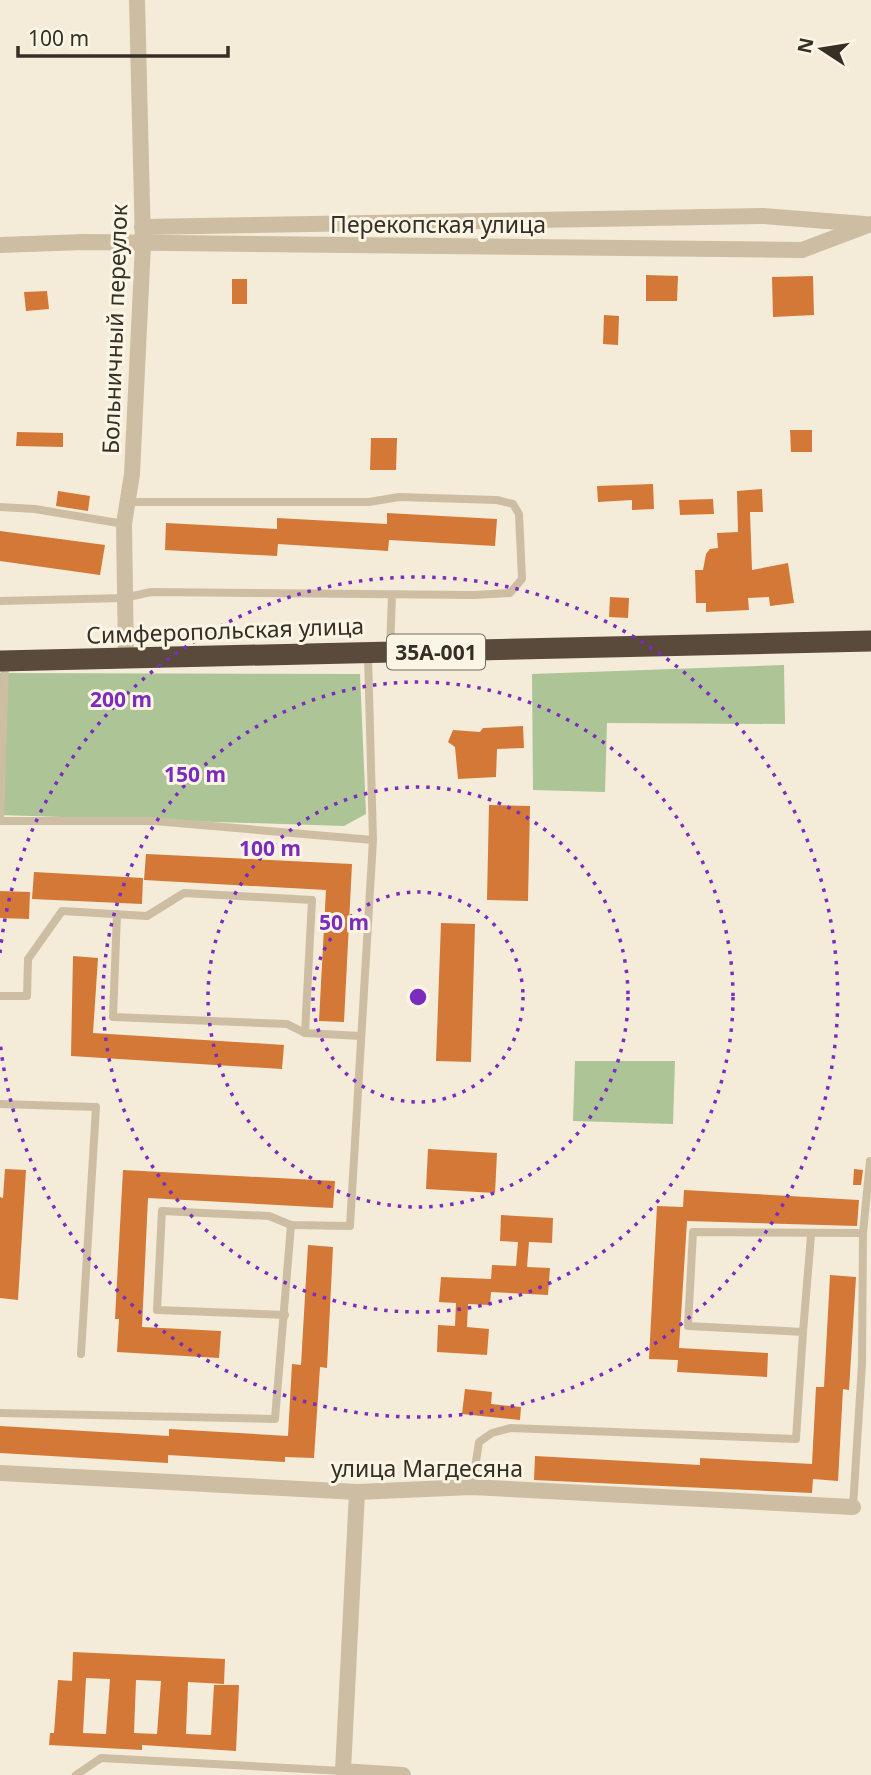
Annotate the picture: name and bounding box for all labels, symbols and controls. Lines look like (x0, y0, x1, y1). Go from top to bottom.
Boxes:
scale bar (18, 14, 228, 58)
north arrow (787, 14, 857, 84)
text: 100 m (28, 24, 89, 52)
text: N (791, 35, 820, 56)
street label: Больничный переулок (94, 203, 134, 455)
street label: Перекопская улица (330, 208, 546, 240)
street label: Симферопольская улица (86, 609, 364, 651)
road number: 35А-001 (387, 634, 485, 670)
text: 200 m (90, 685, 152, 713)
text: 150 m (164, 760, 226, 788)
text: 100 m (239, 834, 301, 862)
text: 50 m (319, 908, 369, 936)
centre of rings (406, 985, 430, 1009)
street label: улица Магдесяна (331, 1452, 523, 1484)

